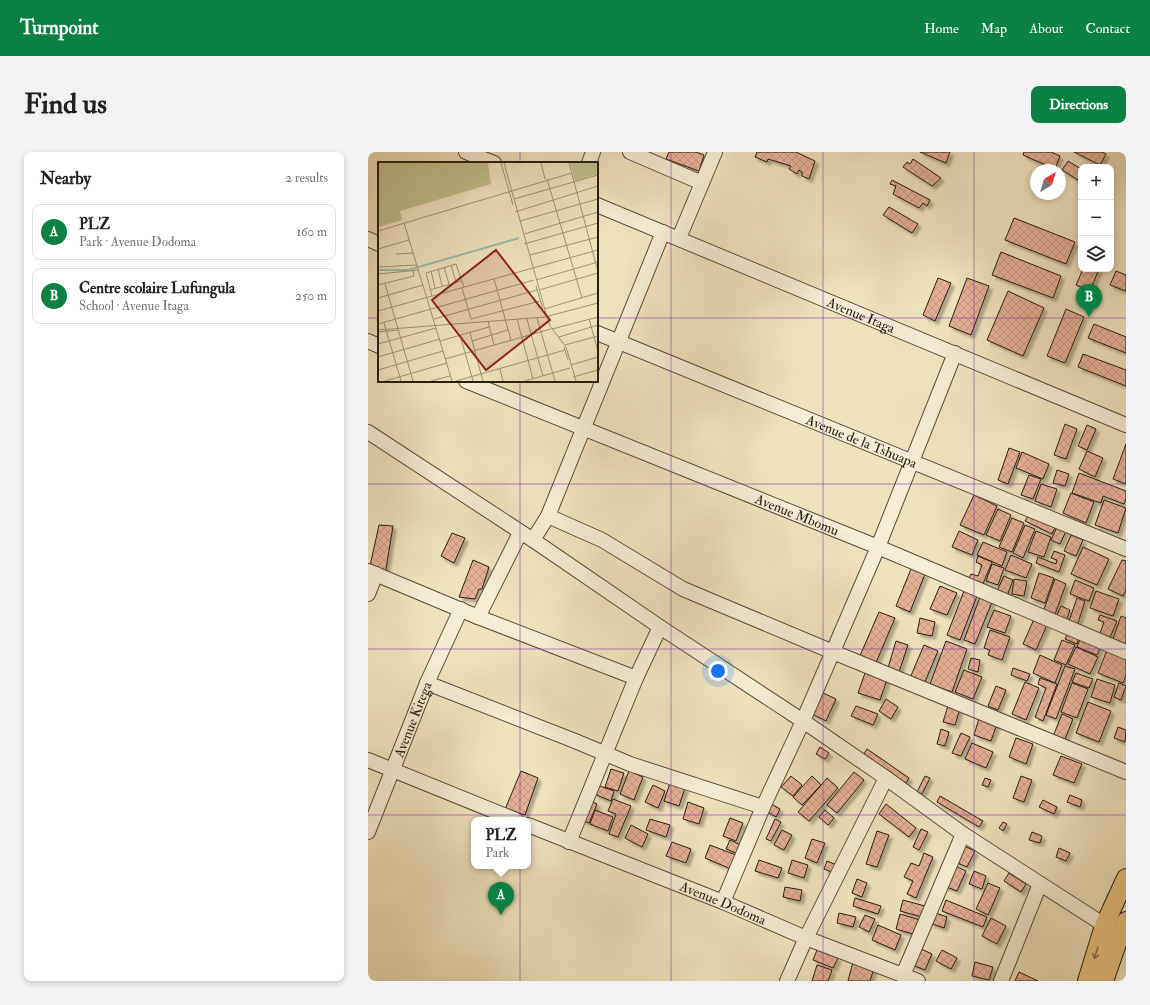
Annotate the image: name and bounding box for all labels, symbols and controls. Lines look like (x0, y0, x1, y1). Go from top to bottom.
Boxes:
text: Turnpoint (20, 16, 98, 40)
text: Home (924, 20, 959, 37)
text: Map (981, 20, 1007, 37)
text: About (1029, 20, 1063, 37)
text: Contact (1085, 20, 1130, 37)
button: Directions (1031, 86, 1126, 123)
text: Find us (24, 87, 107, 122)
inset map (378, 162, 598, 382)
north arrow (1030, 164, 1066, 200)
map controls (1078, 164, 1114, 272)
button: + (1078, 164, 1114, 200)
text: Nearby (40, 168, 91, 189)
text: 2 results (285, 170, 328, 186)
button: − (1078, 200, 1114, 236)
text: PLZ (79, 215, 110, 234)
text: A (50, 224, 58, 240)
text: 160 m (296, 224, 327, 240)
text: Park · Avenue Dodoma (79, 234, 196, 250)
button: layers (1078, 236, 1114, 272)
text: Centre scolaire Lufungula (79, 279, 235, 298)
pin: B (1076, 284, 1102, 317)
text: B (50, 288, 58, 304)
text: 250 m (295, 288, 327, 304)
street label: Avenue Itaga (823, 293, 898, 337)
text: School · Avenue Itaga (79, 298, 189, 314)
street label: Avenue de la Tshuapa (803, 411, 920, 472)
street label: Avenue Mbomu (752, 490, 841, 539)
your location (708, 661, 728, 681)
street label: Avenue Kitega (390, 679, 436, 761)
popup (471, 817, 531, 869)
text: PLZ (486, 826, 516, 845)
text: Park (486, 845, 509, 861)
street label: Avenue Dodoma (676, 877, 769, 929)
pin: A (488, 882, 514, 915)
one-way arrow (1091, 946, 1099, 958)

